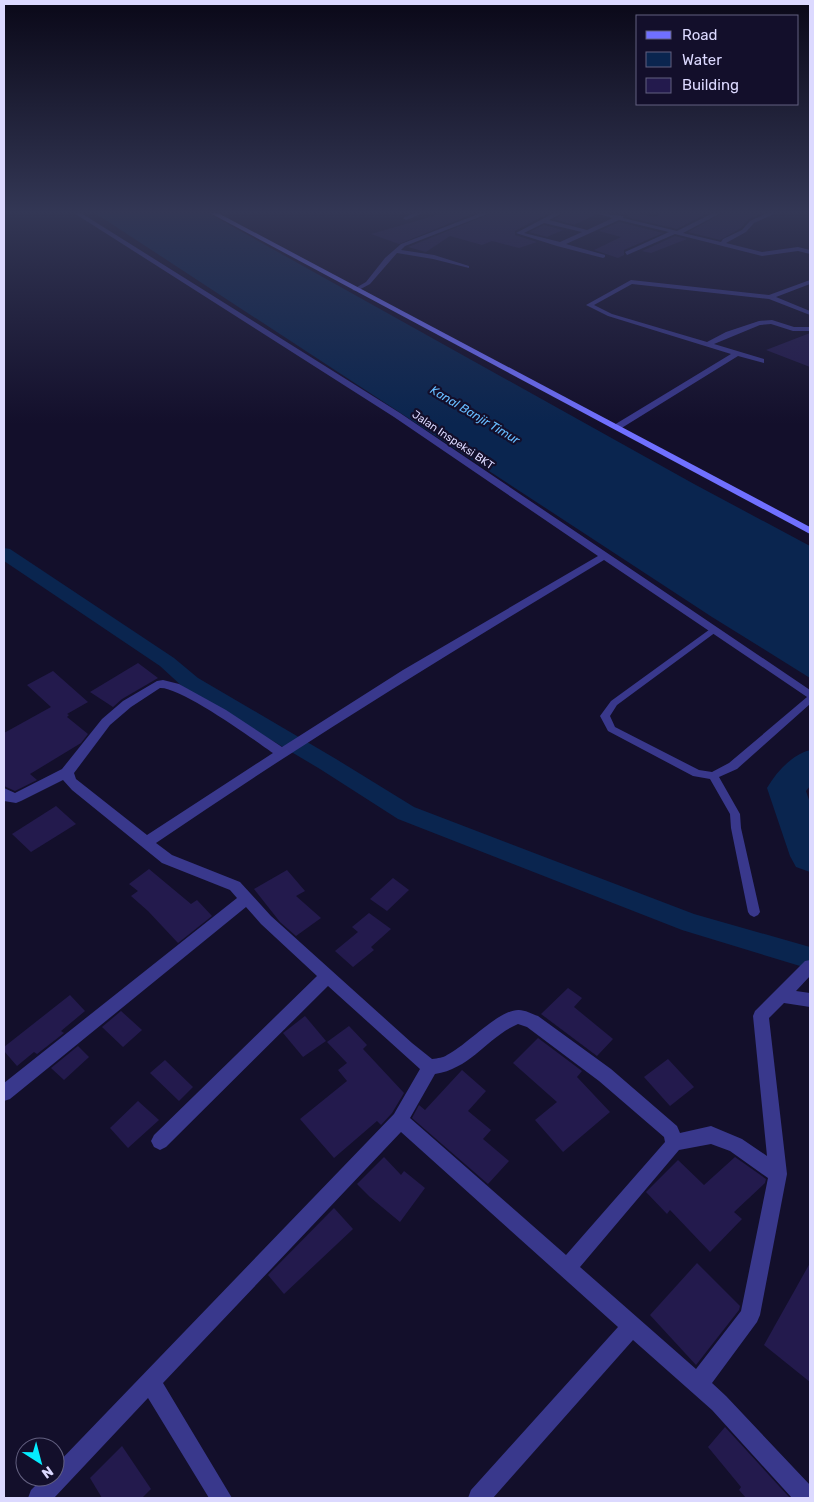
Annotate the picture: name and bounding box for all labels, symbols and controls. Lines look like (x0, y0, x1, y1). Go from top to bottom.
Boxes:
legend (636, 15, 799, 105)
text: Road (682, 26, 718, 44)
text: Water (682, 51, 722, 69)
text: Building (682, 76, 739, 94)
water label: Kanal Banjir Timur (428, 383, 523, 447)
street label: Jalan Inspeksi BKT (410, 408, 497, 473)
north arrow (15, 1437, 65, 1487)
text: N (38, 1462, 56, 1482)

